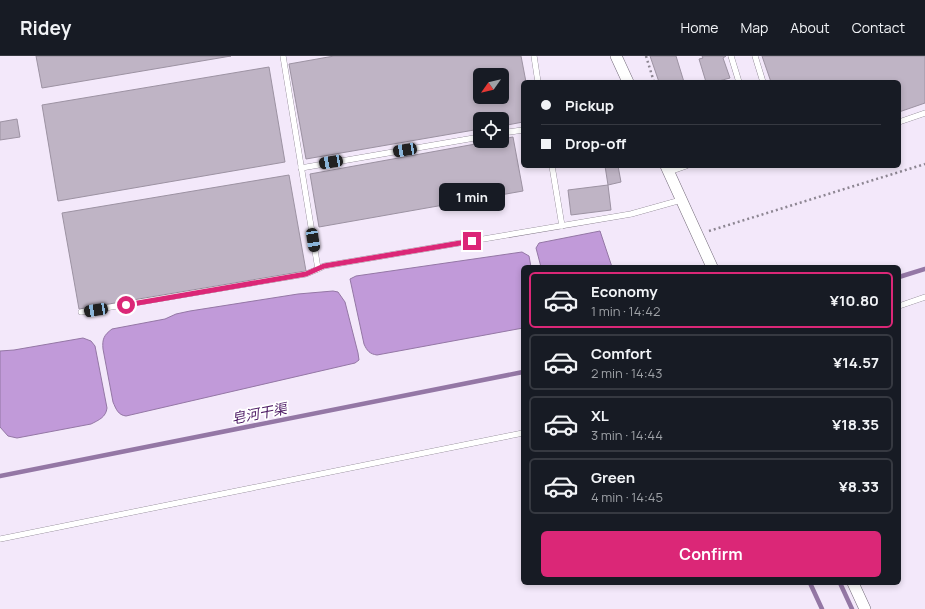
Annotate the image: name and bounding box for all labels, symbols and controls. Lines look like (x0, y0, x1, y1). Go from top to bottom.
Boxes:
text: Ridey (20, 15, 71, 41)
text: Home (681, 18, 718, 37)
text: Map (740, 18, 768, 37)
text: About (790, 18, 830, 37)
text: Contact (852, 18, 905, 37)
north arrow (473, 68, 509, 104)
map controls (473, 68, 509, 148)
text: Pickup (565, 95, 614, 116)
button: locate (473, 112, 509, 148)
text: Drop-off (565, 133, 626, 154)
car (392, 142, 418, 158)
car (318, 154, 344, 170)
callout: 1 min (439, 183, 505, 211)
text: 1 min (456, 188, 488, 206)
car (305, 227, 321, 253)
route end (463, 232, 481, 250)
text: Economy (591, 281, 658, 302)
icon: car (543, 282, 579, 318)
text: ¥10.80 (830, 290, 879, 311)
route start (117, 296, 135, 314)
car (83, 302, 109, 318)
text: 1 min · 14:42 (591, 302, 660, 320)
text: Comfort (591, 343, 652, 364)
icon: car (543, 344, 579, 380)
text: ¥14.57 (833, 352, 879, 373)
text: 2 min · 14:43 (591, 364, 662, 382)
water label: 皂河干渠 (230, 398, 290, 428)
text: XL (591, 405, 609, 426)
icon: car (543, 406, 579, 442)
text: ¥18.35 (832, 414, 879, 435)
text: 3 min · 14:44 (591, 426, 663, 444)
text: Green (591, 467, 635, 488)
icon: car (543, 468, 579, 504)
text: ¥8.33 (839, 476, 879, 497)
text: 4 min · 14:45 (591, 488, 663, 506)
button: Confirm (541, 531, 881, 577)

